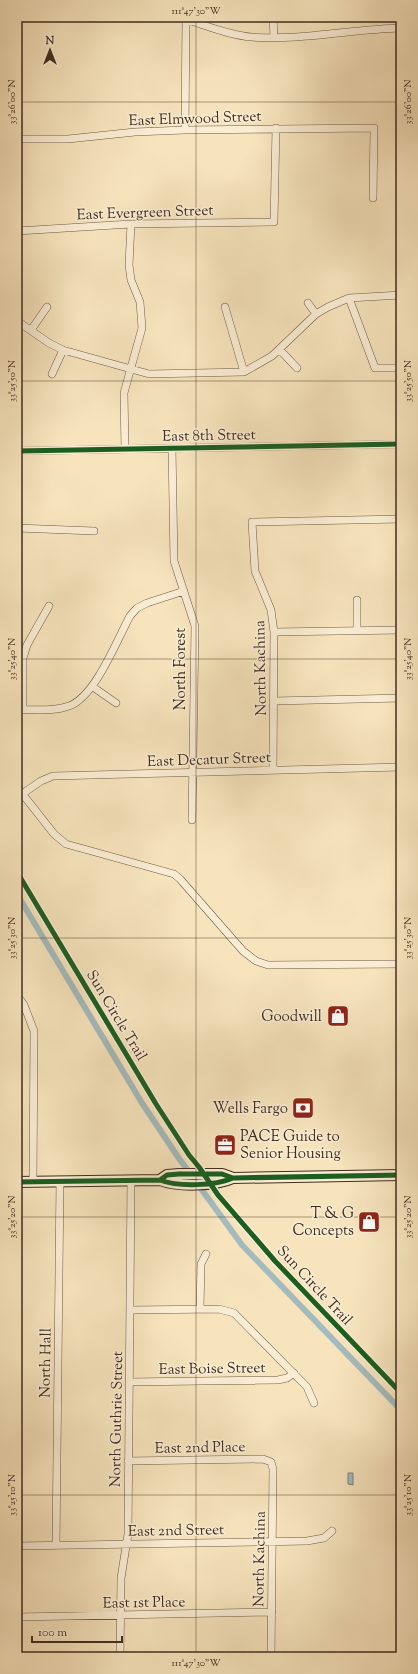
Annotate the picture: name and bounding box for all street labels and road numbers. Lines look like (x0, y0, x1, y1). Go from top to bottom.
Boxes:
street label: East Elmwood Street (128, 107, 262, 132)
street label: East Evergreen Street (76, 201, 214, 226)
street label: East 8th Street (162, 425, 256, 448)
street label: North Kachina (250, 620, 273, 716)
street label: North Forest (171, 628, 192, 710)
street label: East Decatur Street (147, 748, 271, 773)
street label: Sun Circle Trail (80, 966, 151, 1065)
street label: Sun Circle Trail (271, 1241, 357, 1331)
street label: North Hall (35, 1328, 58, 1398)
street label: North Guthrie Street (106, 1351, 129, 1487)
street label: East Boise Street (158, 1358, 266, 1381)
street label: East 2nd Place (154, 1437, 246, 1460)
street label: North Kachina (249, 1511, 272, 1607)
street label: East 2nd Street (128, 1520, 224, 1543)
street label: East 1st Place (103, 1592, 186, 1615)

